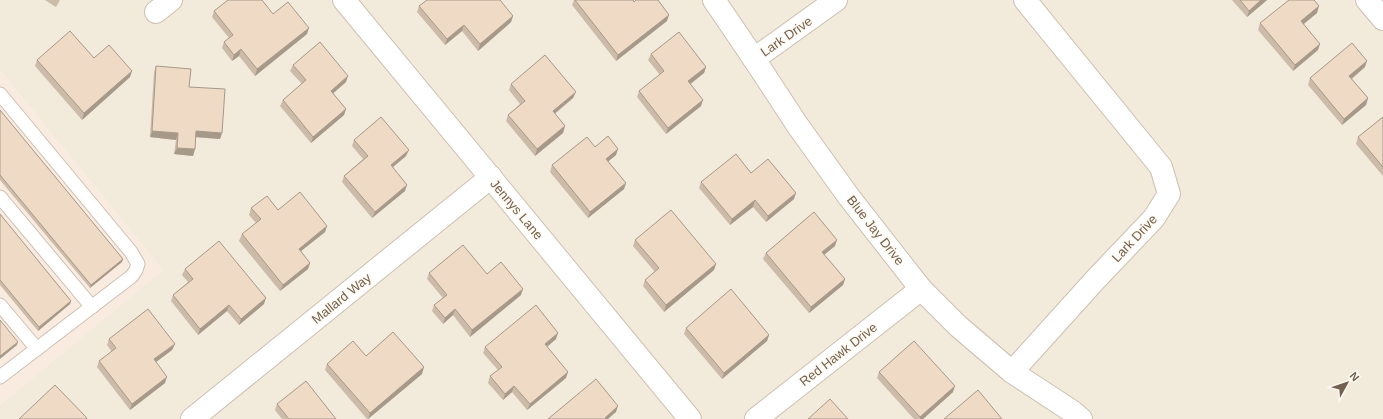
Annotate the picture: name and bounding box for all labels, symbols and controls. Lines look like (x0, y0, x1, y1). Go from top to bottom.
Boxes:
street label: Lark Drive (758, 13, 815, 60)
street label: Jennys Lane (487, 176, 546, 242)
street label: Blue Jay Drive (844, 193, 907, 268)
street label: Lark Drive (1109, 212, 1160, 265)
street label: Mallard Way (309, 270, 374, 327)
street label: Red Hawk Drive (797, 320, 880, 389)
north arrow (1327, 363, 1367, 403)
text: N (1348, 370, 1362, 384)

